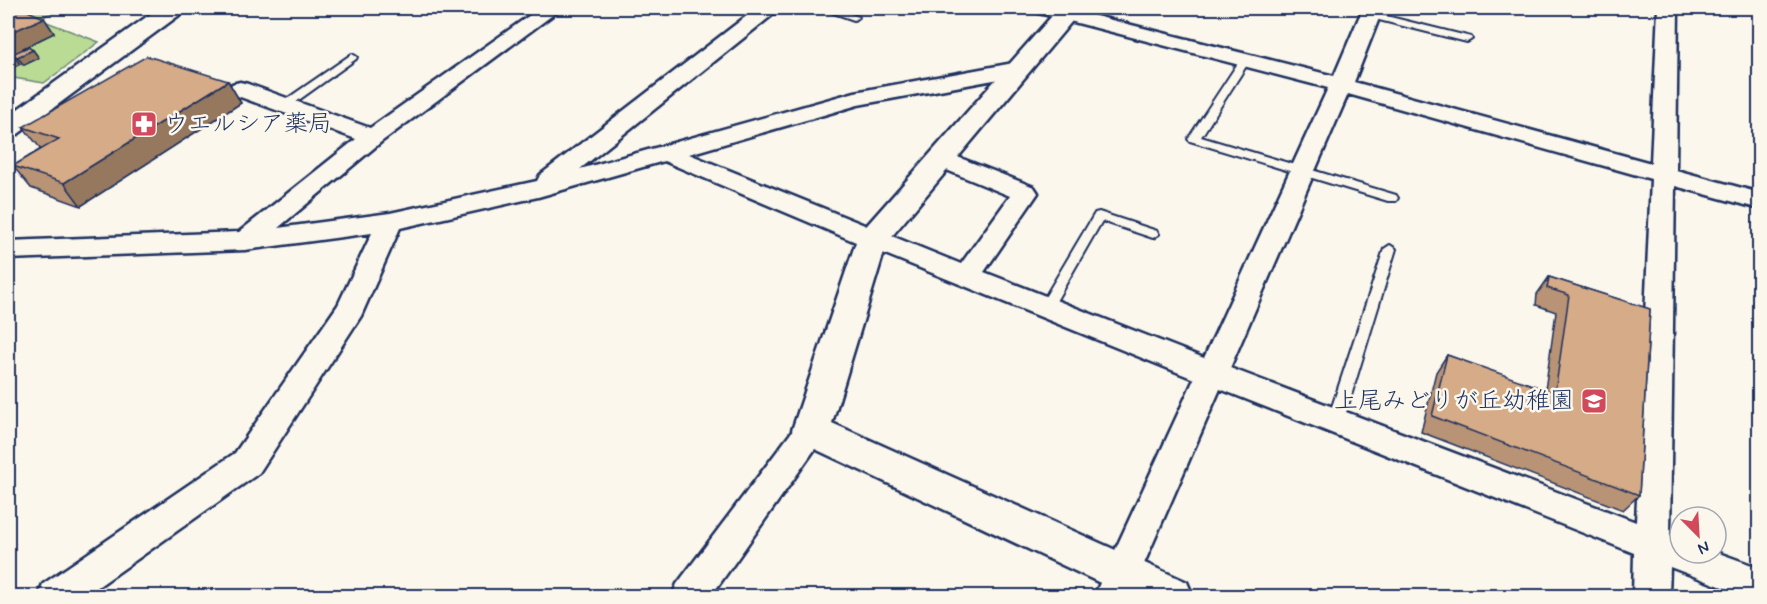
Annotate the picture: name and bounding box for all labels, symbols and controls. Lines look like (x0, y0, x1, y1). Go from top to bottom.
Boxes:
pharmacy icon: ウエルシア薬局 (129, 109, 159, 139)
place label: ウエルシア薬局 (164, 109, 332, 140)
place label: 上尾みどりが丘幼稚園 (1334, 386, 1574, 417)
school or university icon: 上尾みどりが丘幼稚園 (1579, 386, 1609, 416)
north arrow (1668, 505, 1728, 565)
text: N (1694, 536, 1713, 559)

